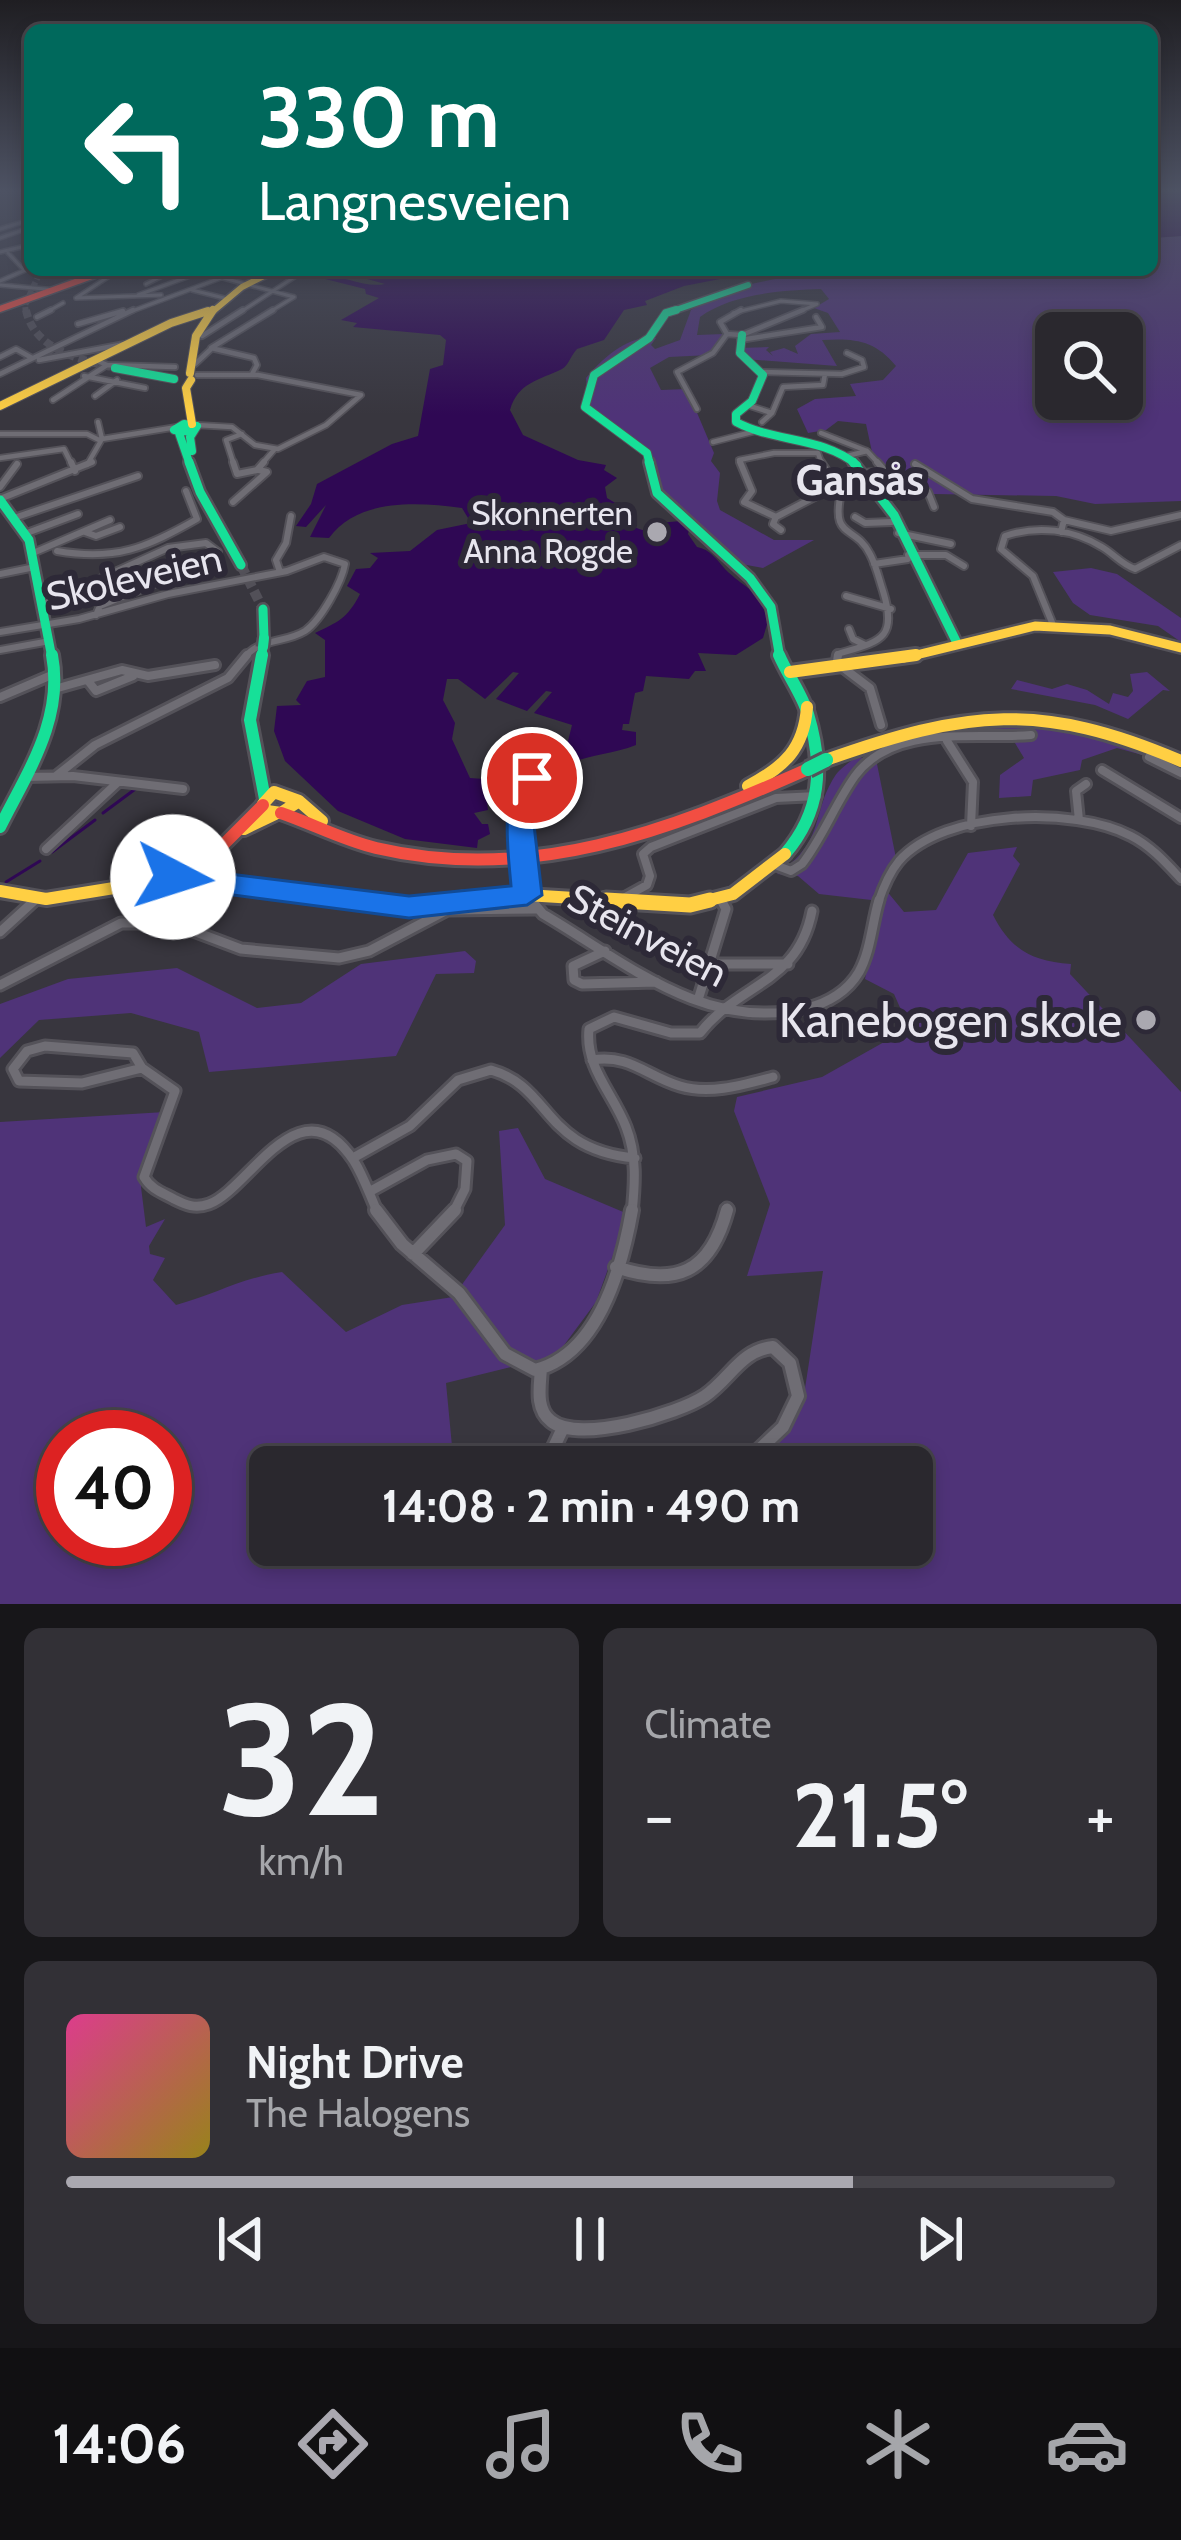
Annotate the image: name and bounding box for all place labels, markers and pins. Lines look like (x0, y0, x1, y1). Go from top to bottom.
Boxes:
place label: Skonnerten Anna Rogde (463, 493, 633, 571)
marker: Skonnerten Anna Rogde (644, 519, 670, 545)
pin (481, 727, 583, 829)
place label: Kanebogen skole (779, 991, 1122, 1049)
marker: Kanebogen skole (1133, 1007, 1159, 1033)

